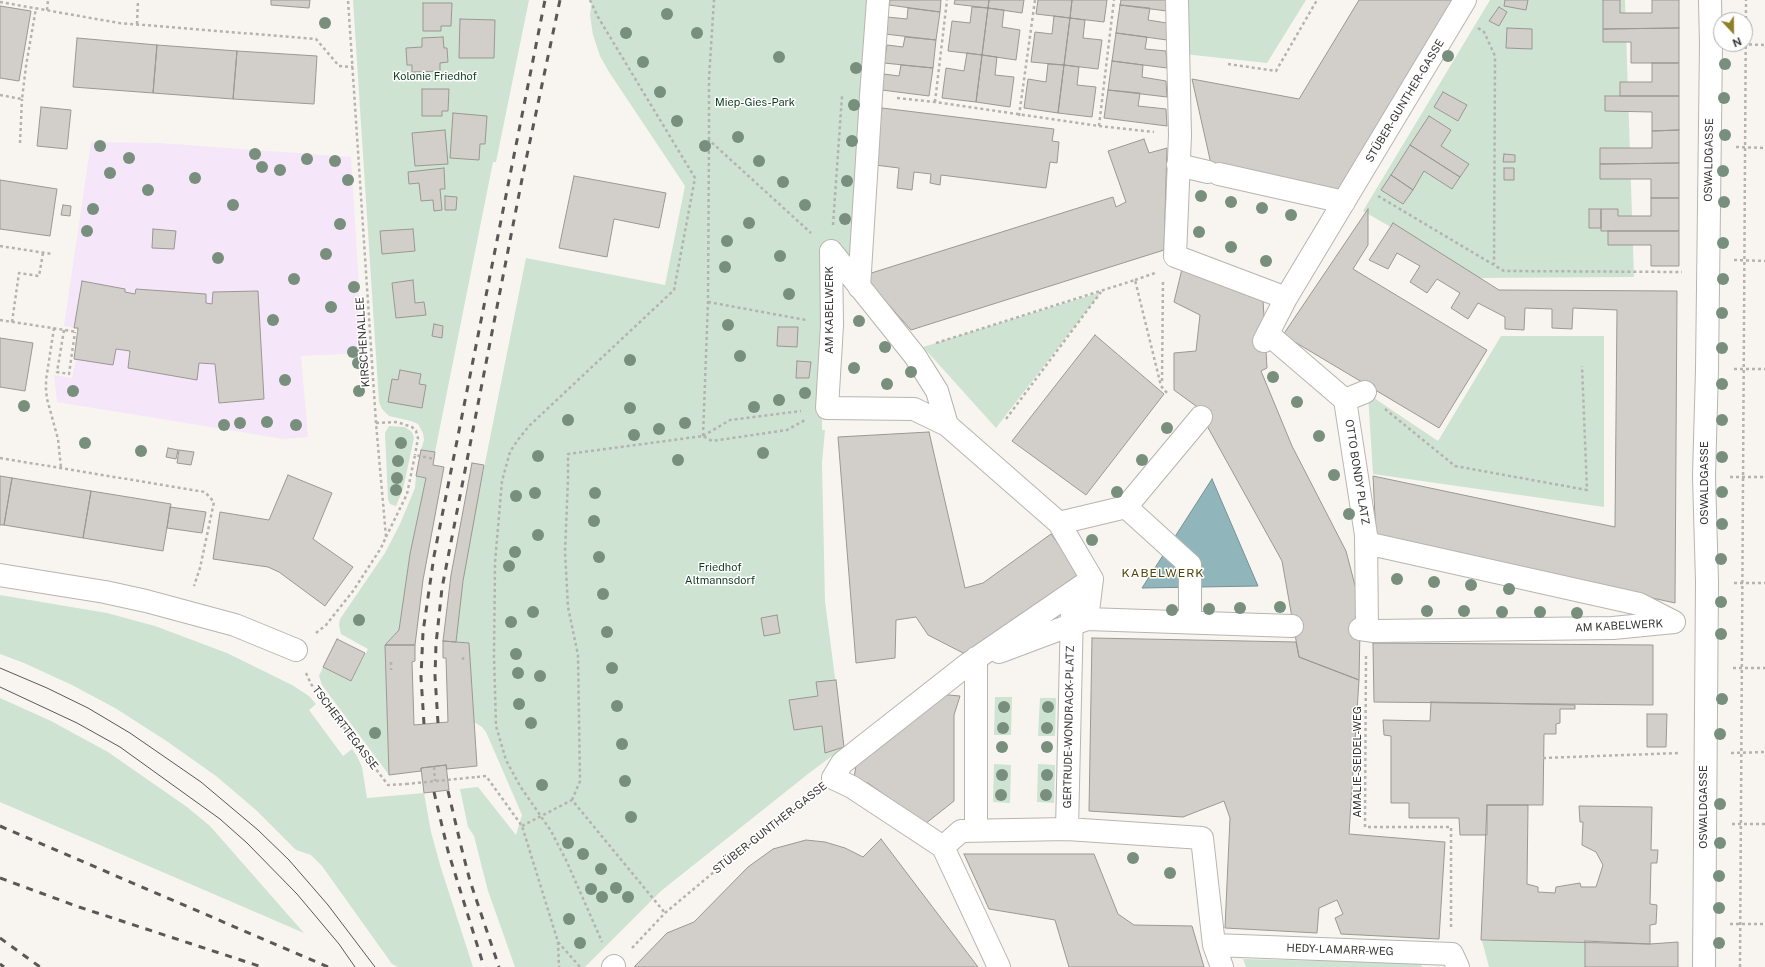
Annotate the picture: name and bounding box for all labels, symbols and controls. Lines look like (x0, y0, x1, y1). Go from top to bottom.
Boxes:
north arrow (1713, 12, 1753, 52)
text: N (1731, 35, 1743, 49)
street label: STÜBER-GUNTHER-GASSE (1363, 37, 1447, 165)
park label: Kolonie Friedhof (393, 70, 477, 84)
park label: Miep-Gies-Park (715, 96, 795, 110)
street label: OSWALDGASSE (1702, 118, 1716, 202)
street label: AM KABELWERK (823, 266, 837, 354)
street label: KIRSCHENALLEE (353, 296, 373, 388)
street label: OTTO BONDY PLATZ (1342, 418, 1372, 526)
street label: OSWALDGASSE (1698, 441, 1712, 525)
park label: Friedhof Altmannsdorf (685, 561, 755, 587)
district label: KABELWERK (1122, 566, 1204, 580)
street label: AM KABELWERK (1575, 617, 1663, 635)
street label: GERTRUDE-WONDRACK-PLATZ (1061, 645, 1077, 809)
street label: TSCHERTTEGASSE (309, 683, 381, 773)
street label: AMALIE-SEIDEL-WEG (1351, 706, 1365, 818)
street label: OSWALDGASSE (1697, 765, 1711, 849)
street label: STÜBER-GUNTHER-GASSE (710, 779, 830, 877)
street label: HEDY-LAMARR-WEG (1286, 942, 1394, 958)

